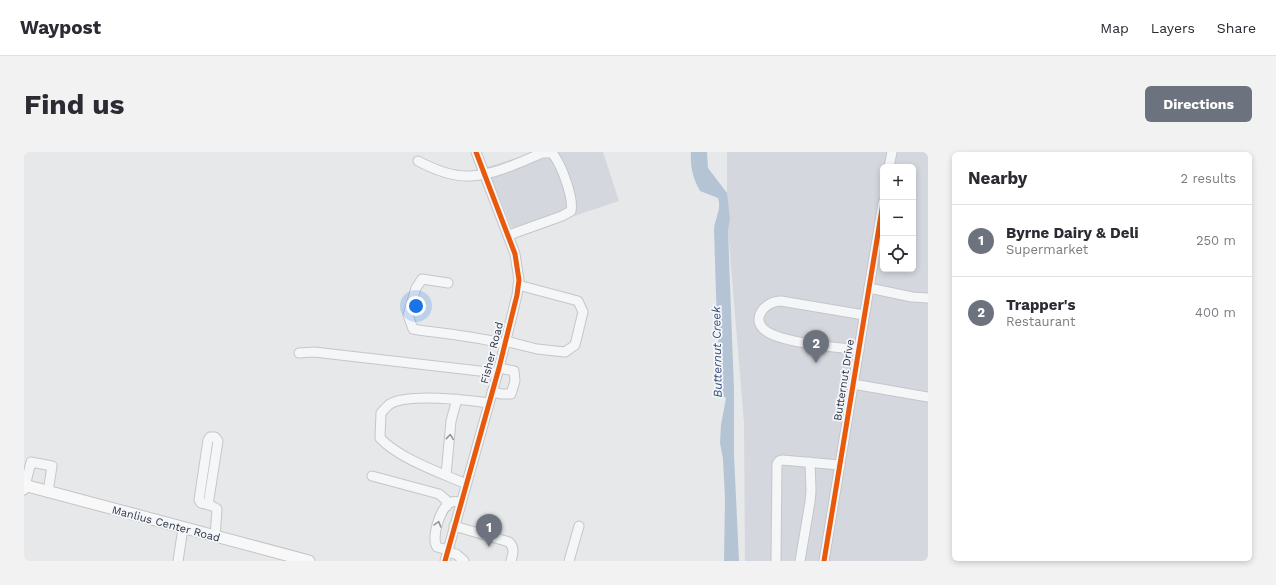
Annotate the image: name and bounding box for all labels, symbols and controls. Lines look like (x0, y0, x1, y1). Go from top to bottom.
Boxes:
text: Waypost (20, 16, 101, 39)
text: Map (1100, 20, 1129, 36)
text: Layers (1151, 20, 1195, 36)
text: Share (1217, 20, 1256, 36)
button: Directions (1145, 86, 1252, 122)
text: Find us (24, 88, 124, 121)
map controls (880, 164, 916, 272)
button: + (880, 164, 916, 200)
text: Nearby (968, 168, 1027, 188)
text: 2 results (1181, 171, 1236, 186)
button: − (880, 200, 916, 236)
text: Byrne Dairy & Deli (1006, 224, 1139, 242)
text: 1 (978, 233, 984, 248)
text: 250 m (1196, 233, 1236, 248)
button: locate (880, 236, 916, 272)
text: Supermarket (1006, 242, 1088, 257)
your location (406, 296, 426, 316)
text: Trapper's (1006, 296, 1076, 314)
text: 2 (977, 305, 985, 320)
text: 400 m (1195, 305, 1236, 320)
water label: Butternut Creek (709, 306, 725, 398)
text: Restaurant (1006, 314, 1076, 329)
street label: Fisher Road (478, 321, 506, 385)
pin: 2 (803, 330, 829, 363)
street label: Butternut Drive (831, 338, 857, 422)
one-way arrow (445, 434, 454, 440)
street label: Manlius Center Road (111, 503, 221, 545)
pin: 1 (476, 514, 502, 547)
one-way arrow (433, 520, 442, 527)

